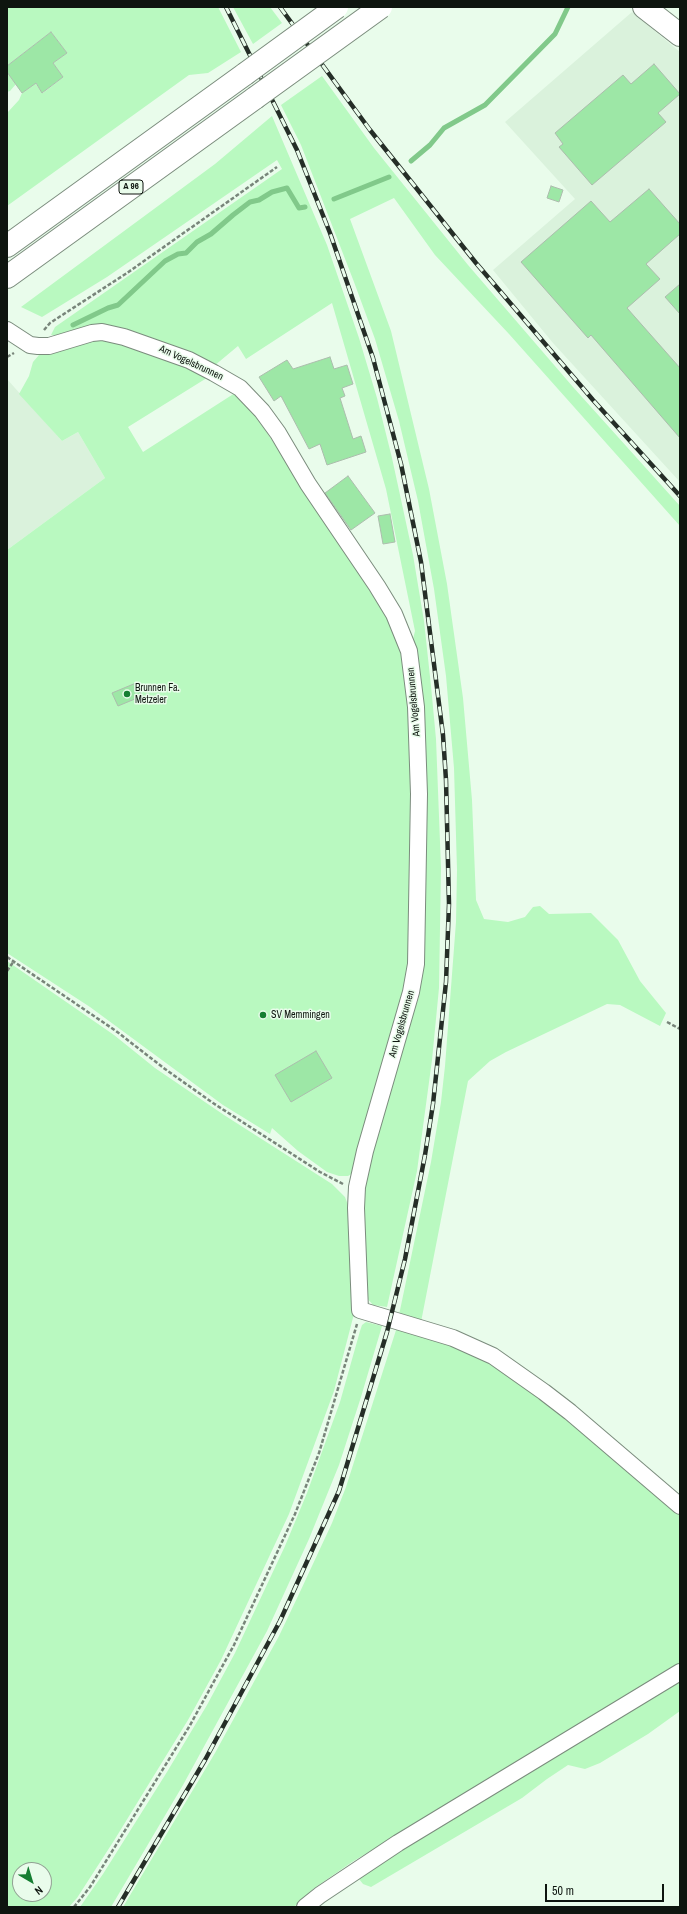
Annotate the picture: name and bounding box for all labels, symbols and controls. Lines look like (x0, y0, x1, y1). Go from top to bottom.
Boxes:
road number: A 96 (119, 180, 143, 194)
street label: Am Vogelsbrunnen (157, 343, 225, 383)
street label: Am Vogelsbrunnen (405, 667, 423, 737)
place label: Brunnen Fa. Metzeler (135, 682, 180, 706)
marker: Brunnen Fa. Metzeler (122, 689, 132, 699)
street label: Am Vogelsbrunnen (387, 989, 417, 1059)
place label: SV Memmingen (271, 1009, 330, 1021)
marker: SV Memmingen (258, 1010, 268, 1020)
north arrow (12, 1862, 52, 1902)
scale bar (547, 1876, 666, 1902)
text: N (32, 1883, 46, 1898)
text: 50 m (552, 1883, 574, 1899)

